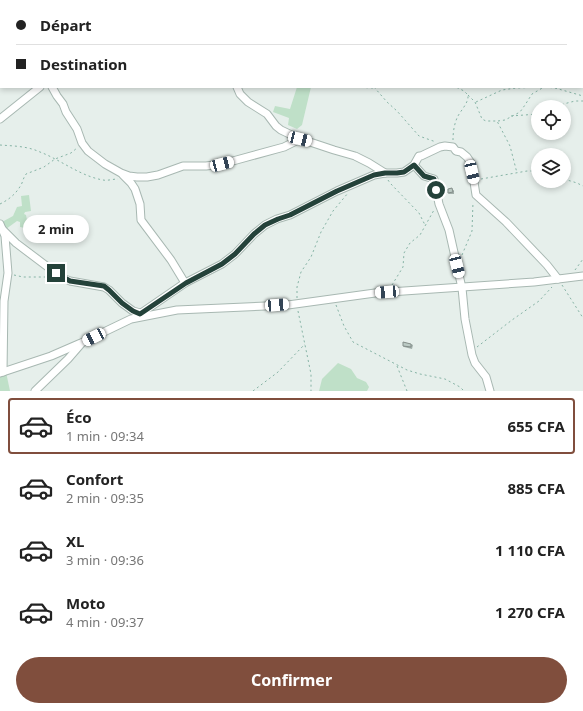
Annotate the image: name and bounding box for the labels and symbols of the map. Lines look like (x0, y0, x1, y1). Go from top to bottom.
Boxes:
car (287, 130, 313, 148)
car (209, 155, 235, 173)
car (463, 159, 481, 185)
route start (427, 181, 445, 199)
callout: 2 min (23, 215, 89, 243)
car (448, 253, 466, 279)
route end (47, 264, 65, 282)
car (375, 285, 399, 299)
car (265, 298, 289, 312)
car (81, 326, 107, 348)

